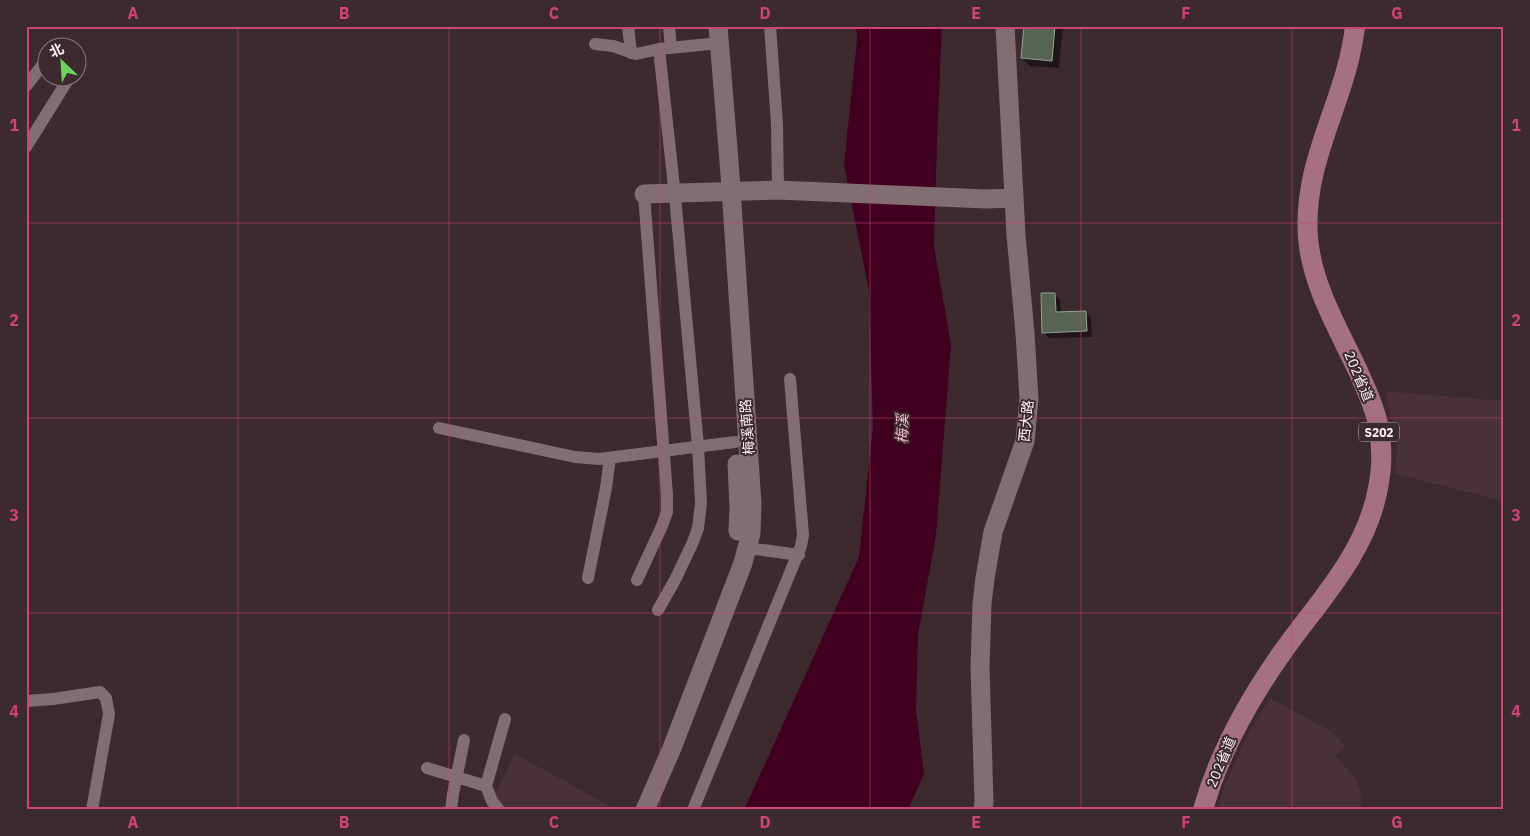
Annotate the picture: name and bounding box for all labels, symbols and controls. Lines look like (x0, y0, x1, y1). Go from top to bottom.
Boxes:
text: A (128, 3, 139, 23)
text: B (339, 3, 350, 23)
text: C (549, 3, 559, 23)
text: D (759, 3, 771, 23)
text: E (971, 3, 981, 23)
text: F (1181, 3, 1191, 23)
text: G (1391, 3, 1403, 23)
north arrow (38, 38, 88, 88)
text: 北 (46, 39, 67, 61)
text: 1 (9, 115, 19, 135)
text: 1 (1511, 115, 1521, 135)
text: 2 (9, 310, 19, 330)
text: 2 (1511, 310, 1521, 330)
street label: 202省道 (1340, 348, 1378, 404)
street label: 梅溪南路 (736, 398, 758, 456)
street label: 西大路 (1015, 399, 1037, 443)
water label: 梅溪 (892, 412, 912, 444)
road number: S202 (1359, 422, 1399, 442)
text: 3 (9, 505, 19, 525)
text: 3 (1511, 505, 1521, 525)
text: 4 (9, 701, 19, 721)
text: 4 (1511, 701, 1521, 721)
street label: 202省道 (1202, 734, 1240, 790)
text: A (128, 812, 139, 832)
text: B (339, 812, 350, 832)
text: C (549, 812, 559, 832)
text: D (759, 812, 771, 832)
text: E (971, 812, 981, 832)
text: F (1181, 812, 1191, 832)
text: G (1391, 812, 1403, 832)

